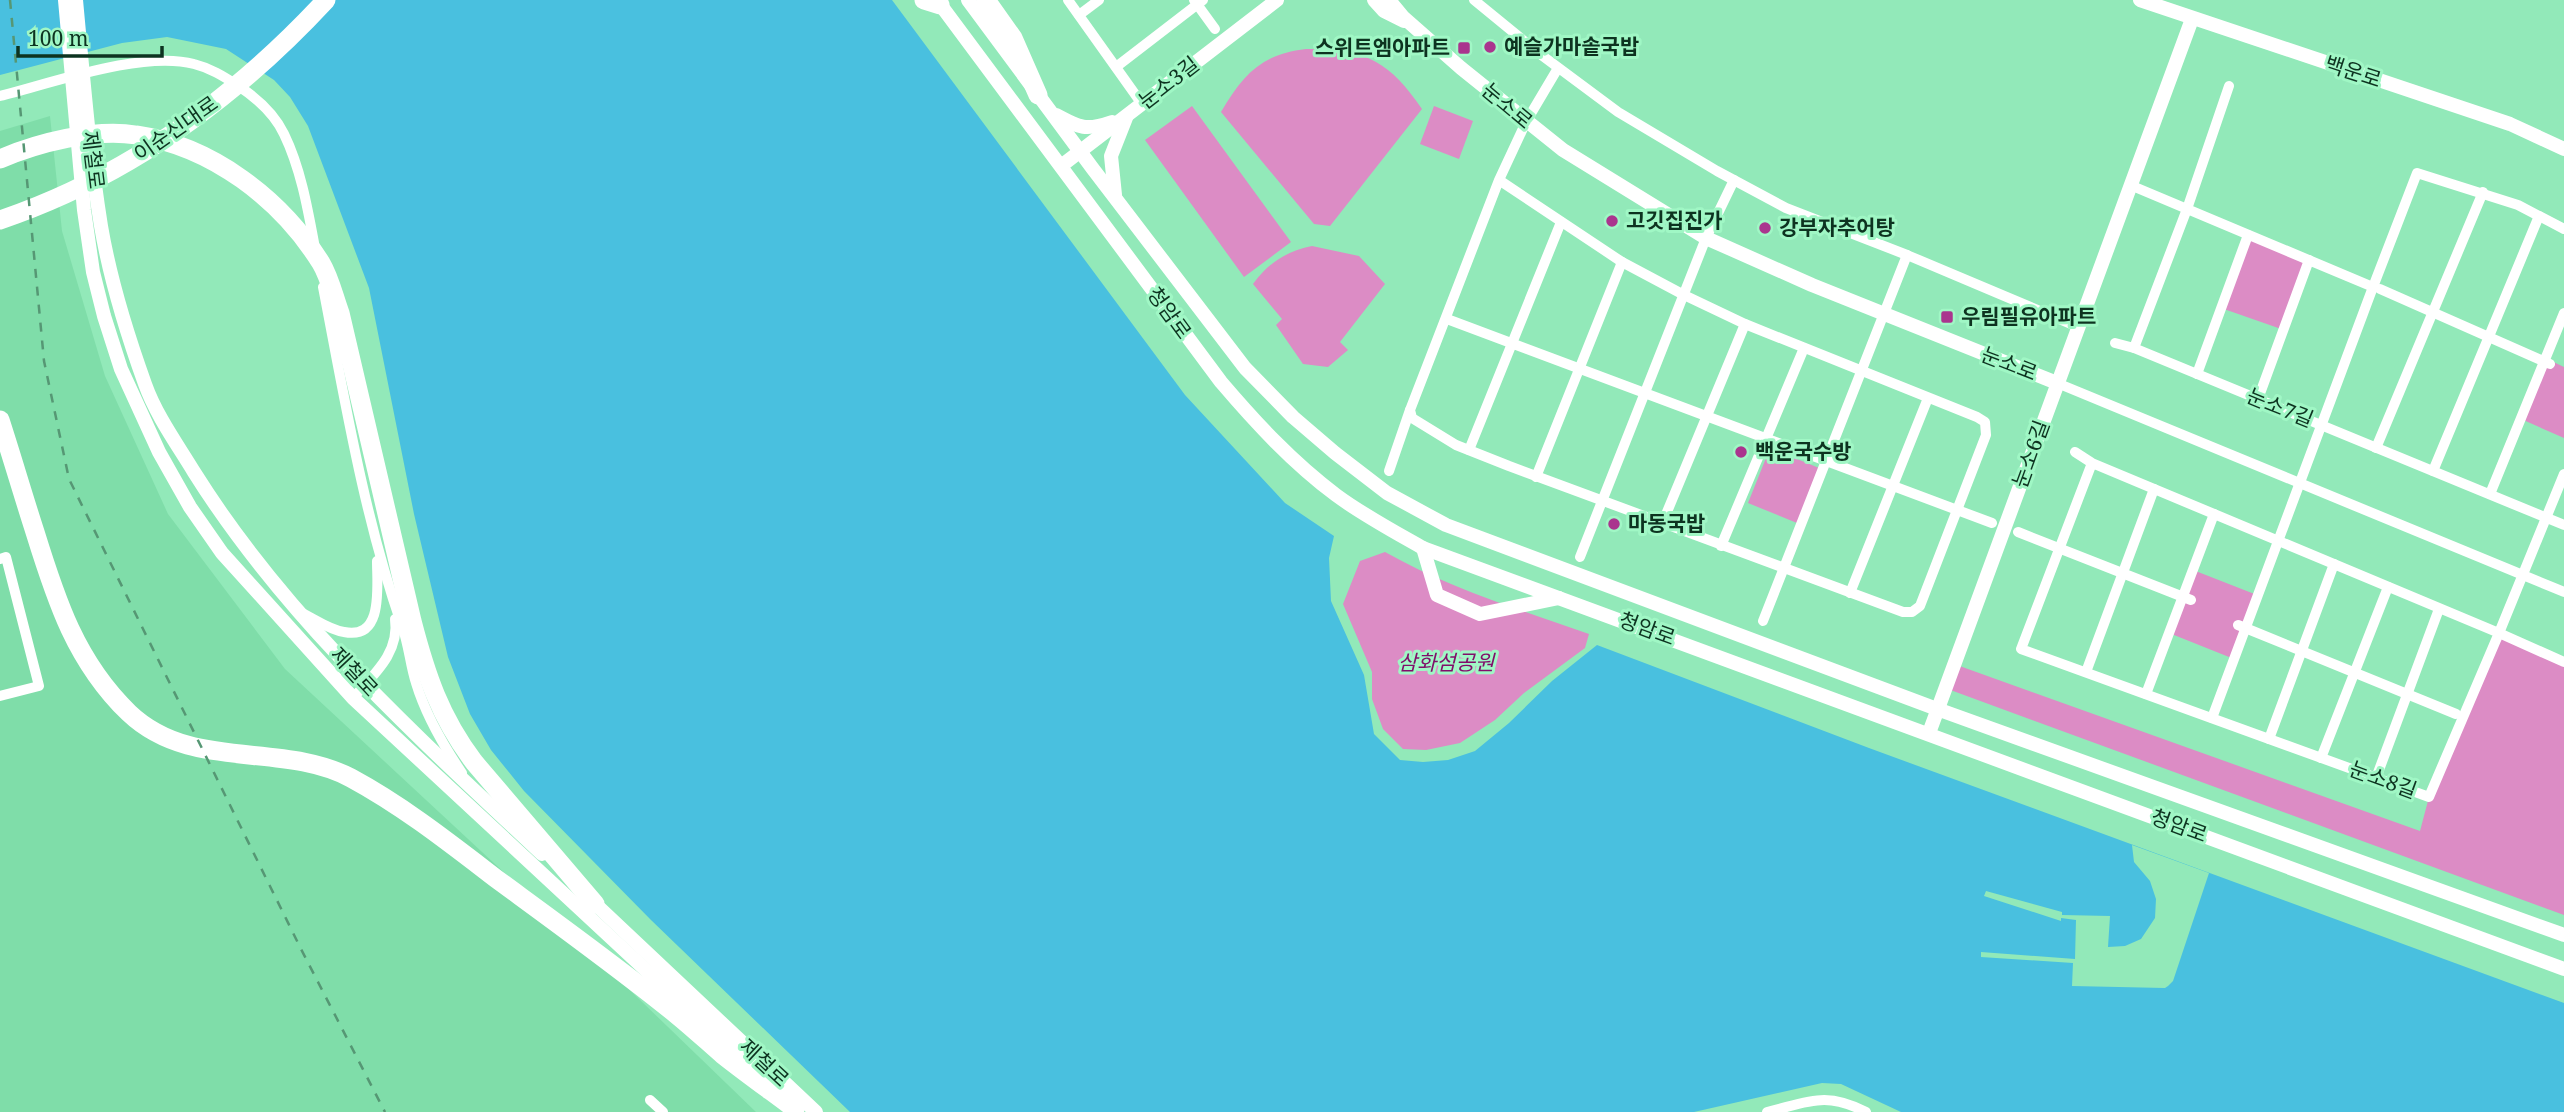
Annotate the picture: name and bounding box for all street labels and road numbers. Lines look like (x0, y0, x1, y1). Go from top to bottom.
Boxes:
street label: 백운로 (2321, 49, 2385, 93)
street label: 눈소3길 (1132, 50, 1204, 115)
street label: 눈소로 (1476, 76, 1539, 135)
street label: 이순신대로 (128, 89, 223, 167)
street label: 제철로 (77, 129, 111, 190)
street label: 청암로 (1141, 281, 1198, 344)
street label: 눈소로 (1977, 340, 2041, 387)
street label: 눈소7길 (2243, 381, 2318, 433)
street label: 눈소6길 (2005, 416, 2055, 491)
street label: 청암로 (1615, 605, 1679, 651)
street label: 제철로 (325, 641, 385, 702)
street label: 눈소8길 (2346, 754, 2421, 804)
street label: 청암로 (2147, 802, 2211, 848)
street label: 제철로 (734, 1032, 795, 1092)

